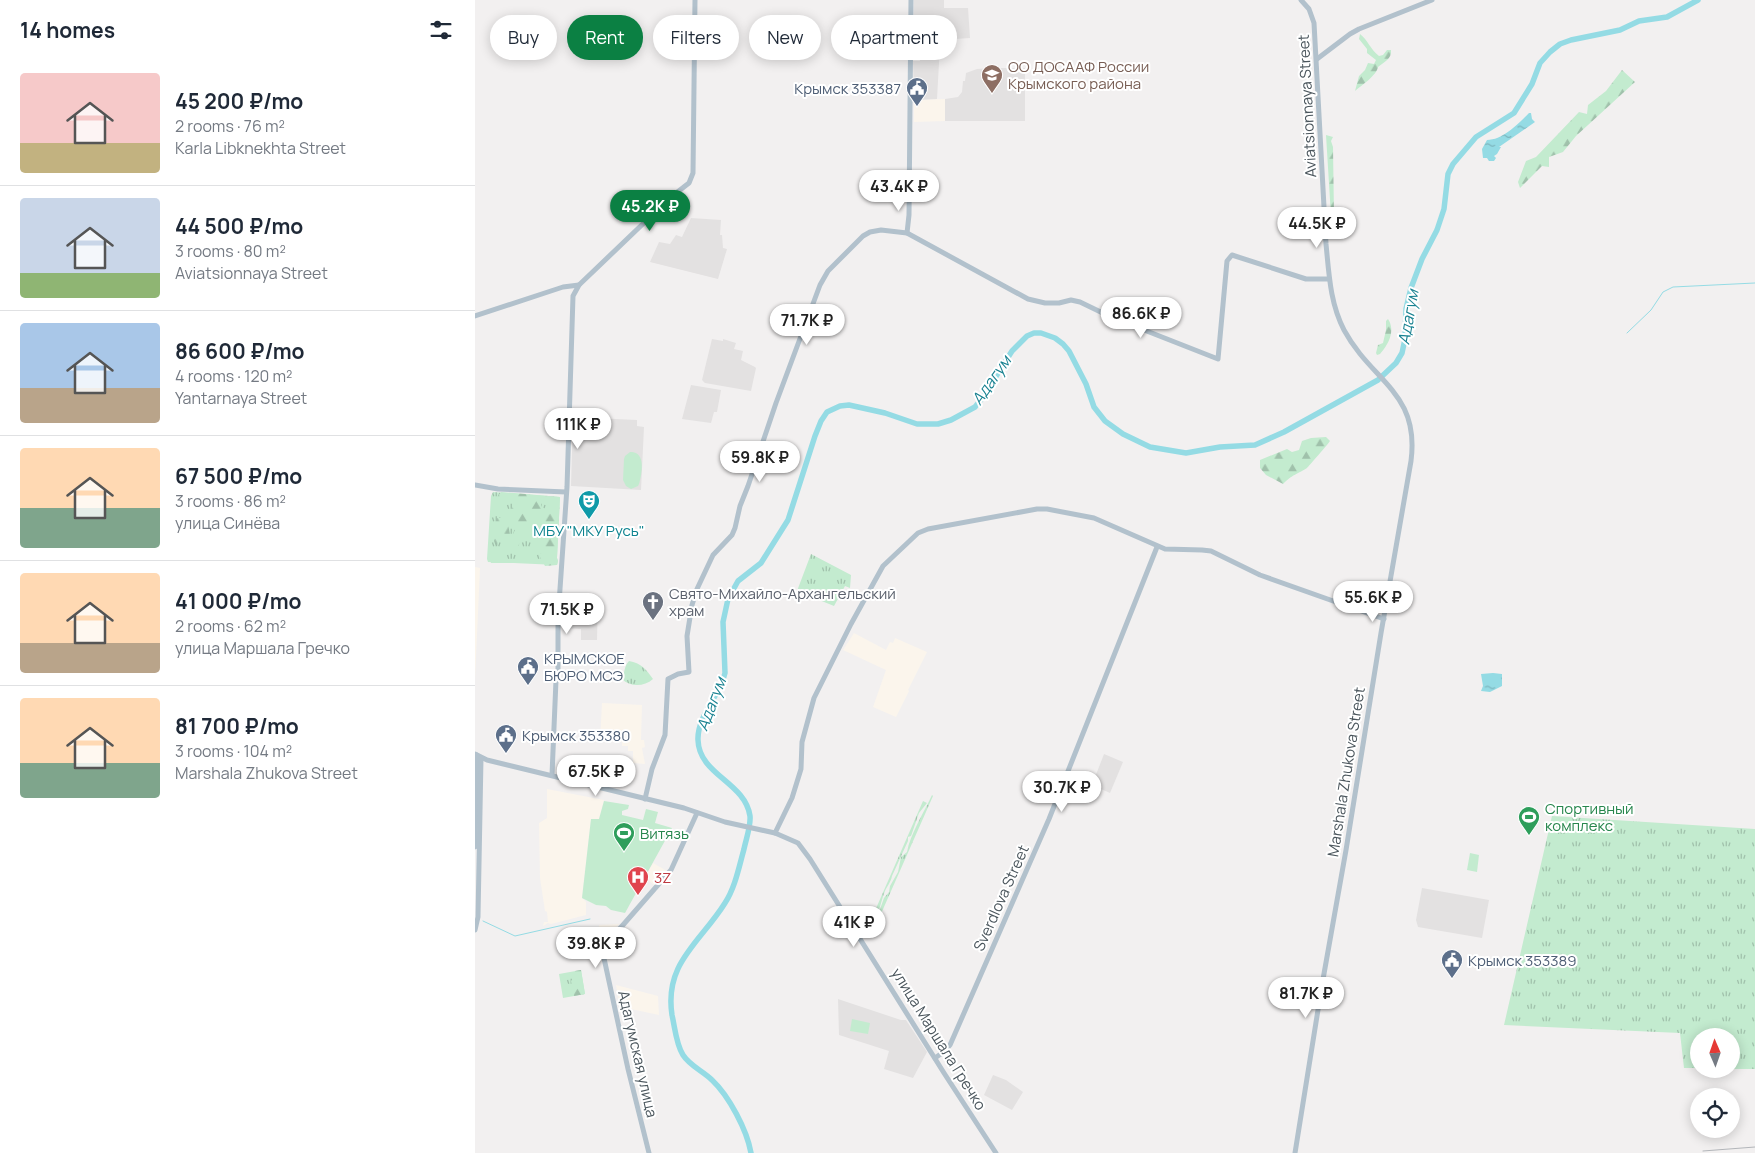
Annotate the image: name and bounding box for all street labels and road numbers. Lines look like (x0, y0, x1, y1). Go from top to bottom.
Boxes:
street label: Aviatsionnaya Street (1293, 34, 1321, 178)
street label: Marshala Zhukova Street (1322, 686, 1370, 858)
street label: Sverdlova Street (968, 842, 1034, 954)
street label: улица Маршала Гречко (887, 964, 991, 1114)
street label: Адагумская улица (613, 988, 663, 1120)

